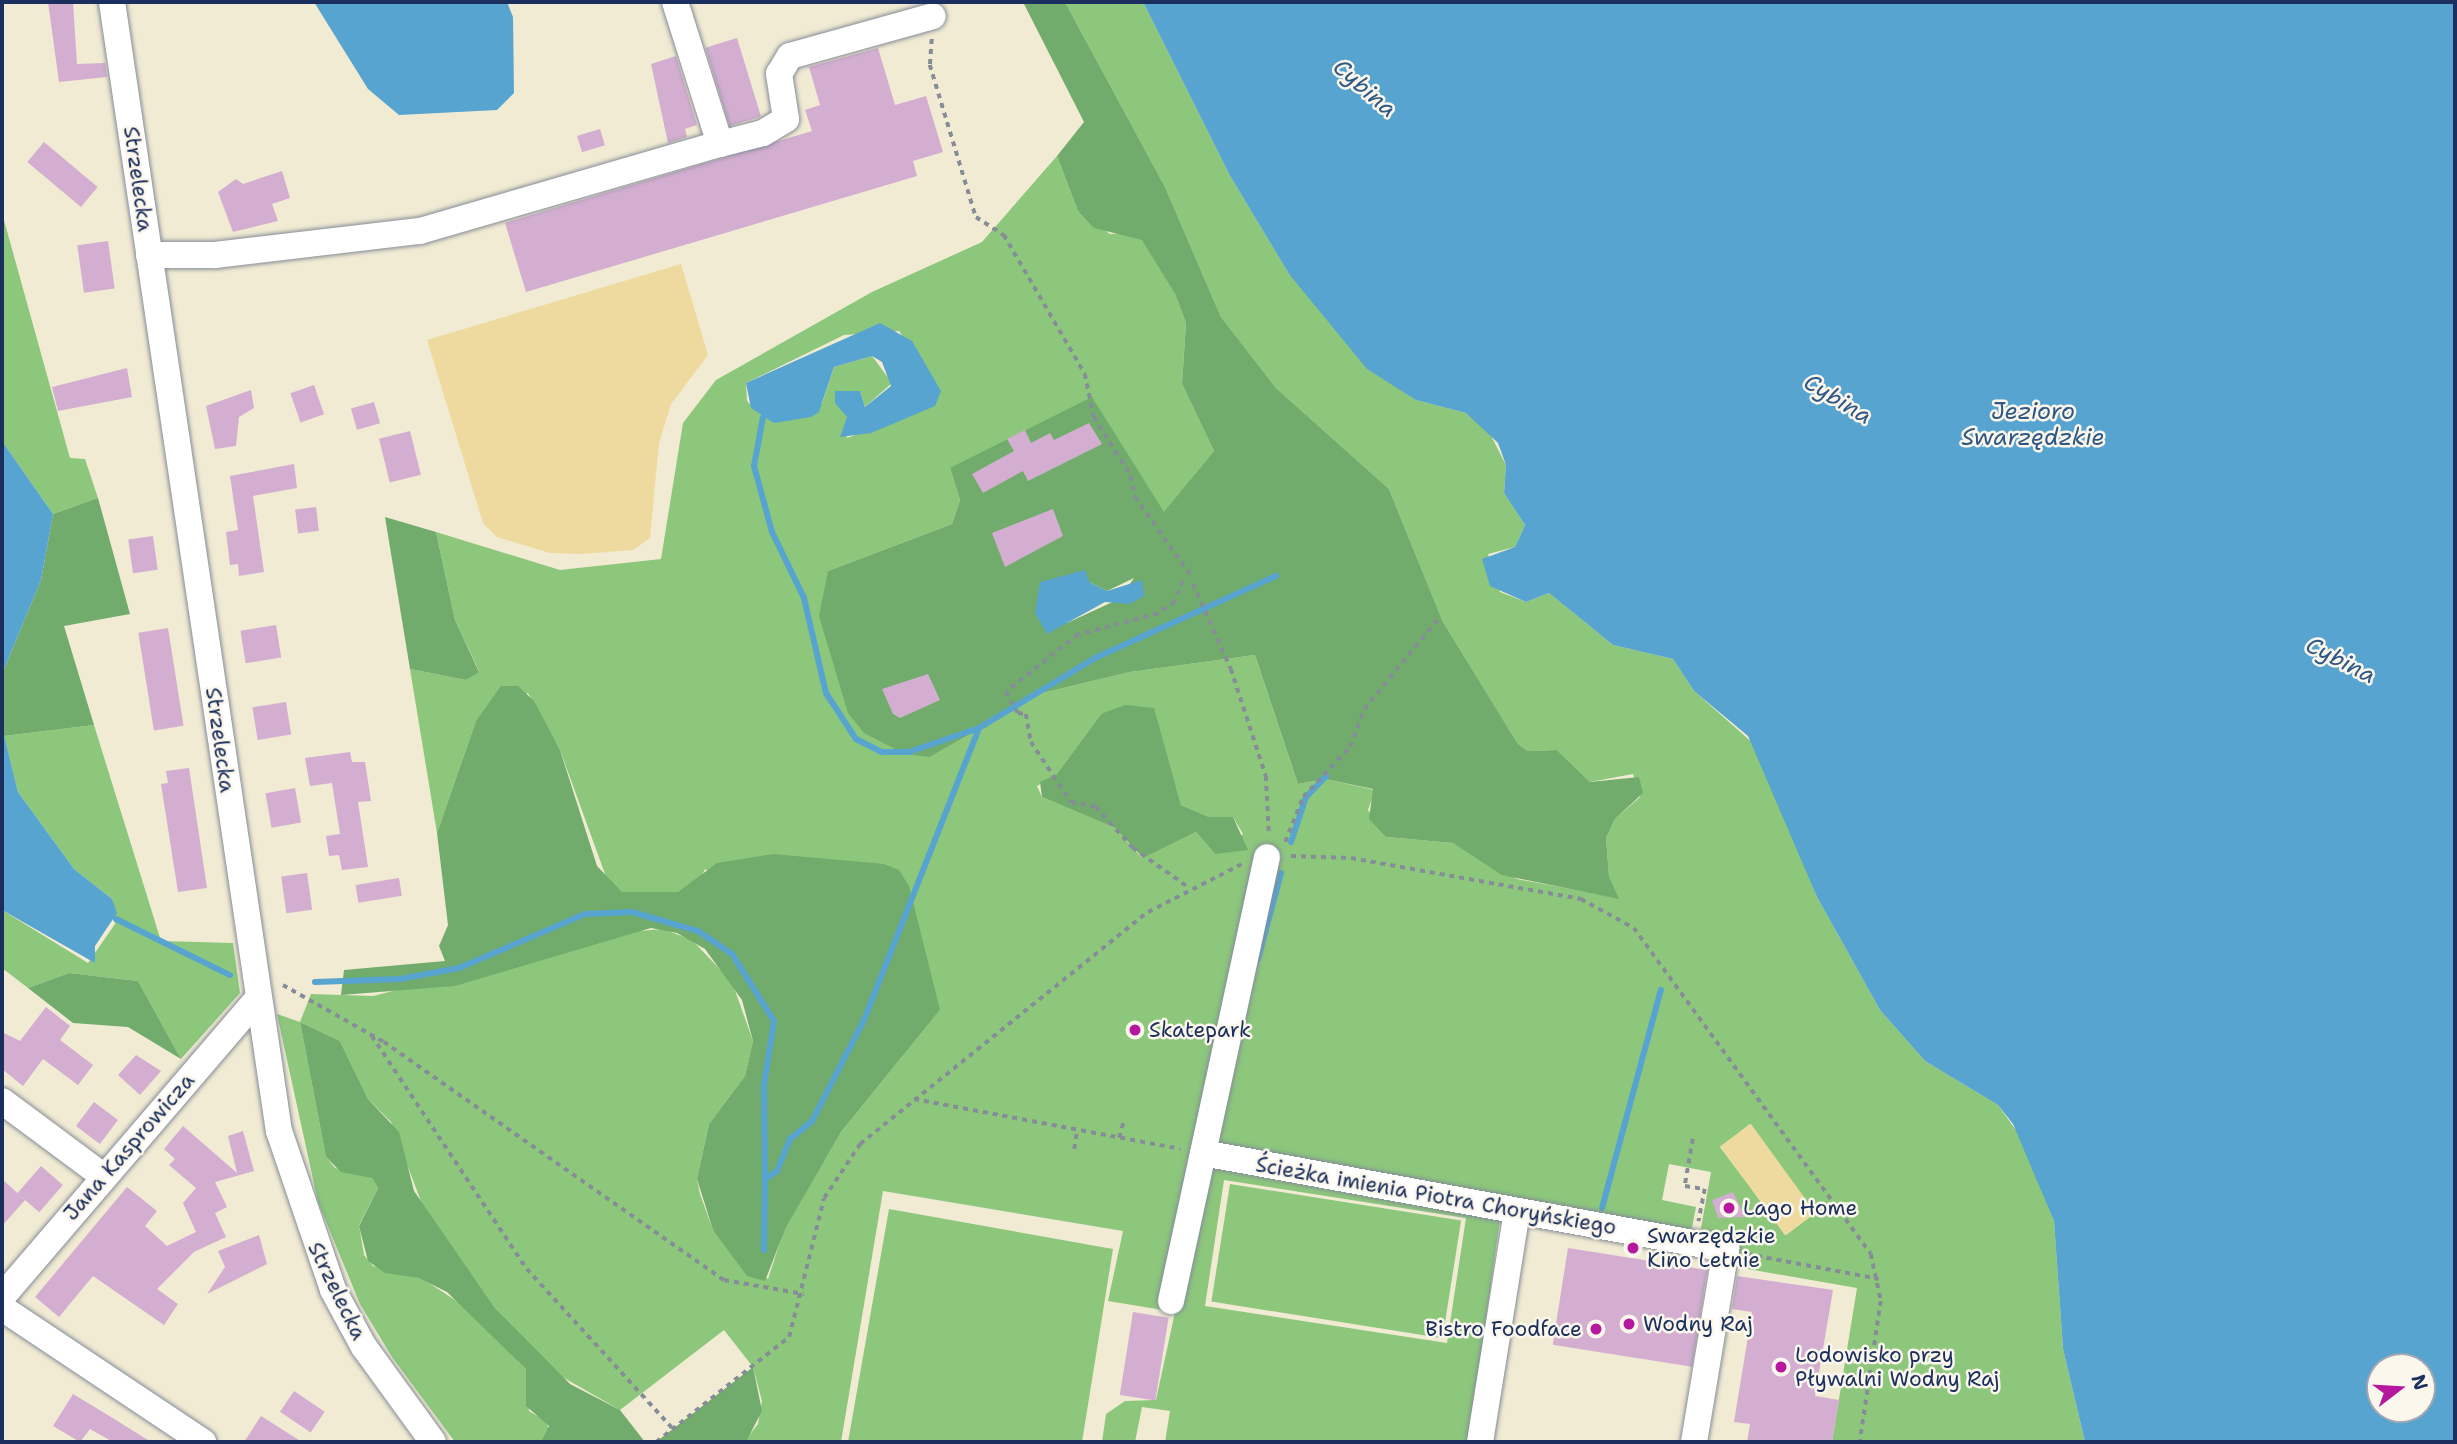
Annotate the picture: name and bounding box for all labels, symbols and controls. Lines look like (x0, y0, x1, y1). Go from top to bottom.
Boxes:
water label: Cybina (1328, 53, 1402, 123)
street label: Strzelecka (118, 125, 158, 233)
water label: Cybina (1799, 368, 1877, 430)
water label: Jezioro Swarzędzkie (1961, 397, 2105, 451)
water label: Cybina (2301, 631, 2381, 689)
street label: Strzelecka (200, 686, 240, 794)
place label: Skatepark (1149, 1017, 1251, 1043)
marker: Skatepark (1127, 1022, 1143, 1038)
street label: Jana Kasprowicza (58, 1068, 200, 1226)
street label: Ścieżka imienia Piotra Choryńskiego (1254, 1152, 1618, 1240)
place label: Lago Home (1743, 1195, 1857, 1221)
marker: Lago Home (1721, 1200, 1737, 1216)
place label: Swarzędzkie Kino Letnie (1647, 1223, 1776, 1273)
street label: Strzelecka (302, 1238, 372, 1344)
marker: Swarzędzkie Kino Letnie (1625, 1240, 1641, 1256)
place label: Wodny Raj (1643, 1311, 1753, 1337)
place label: Bistro Foodface (1425, 1316, 1582, 1342)
marker: Wodny Raj (1621, 1316, 1637, 1332)
marker: Bistro Foodface (1588, 1321, 1604, 1337)
place label: Lodowisko przy Pływalni Wodny Raj (1795, 1342, 1999, 1392)
north arrow (2366, 1353, 2436, 1423)
marker: Lodowisko przy Pływalni Wodny Raj (1773, 1359, 1789, 1375)
text: N (2405, 1371, 2434, 1393)

